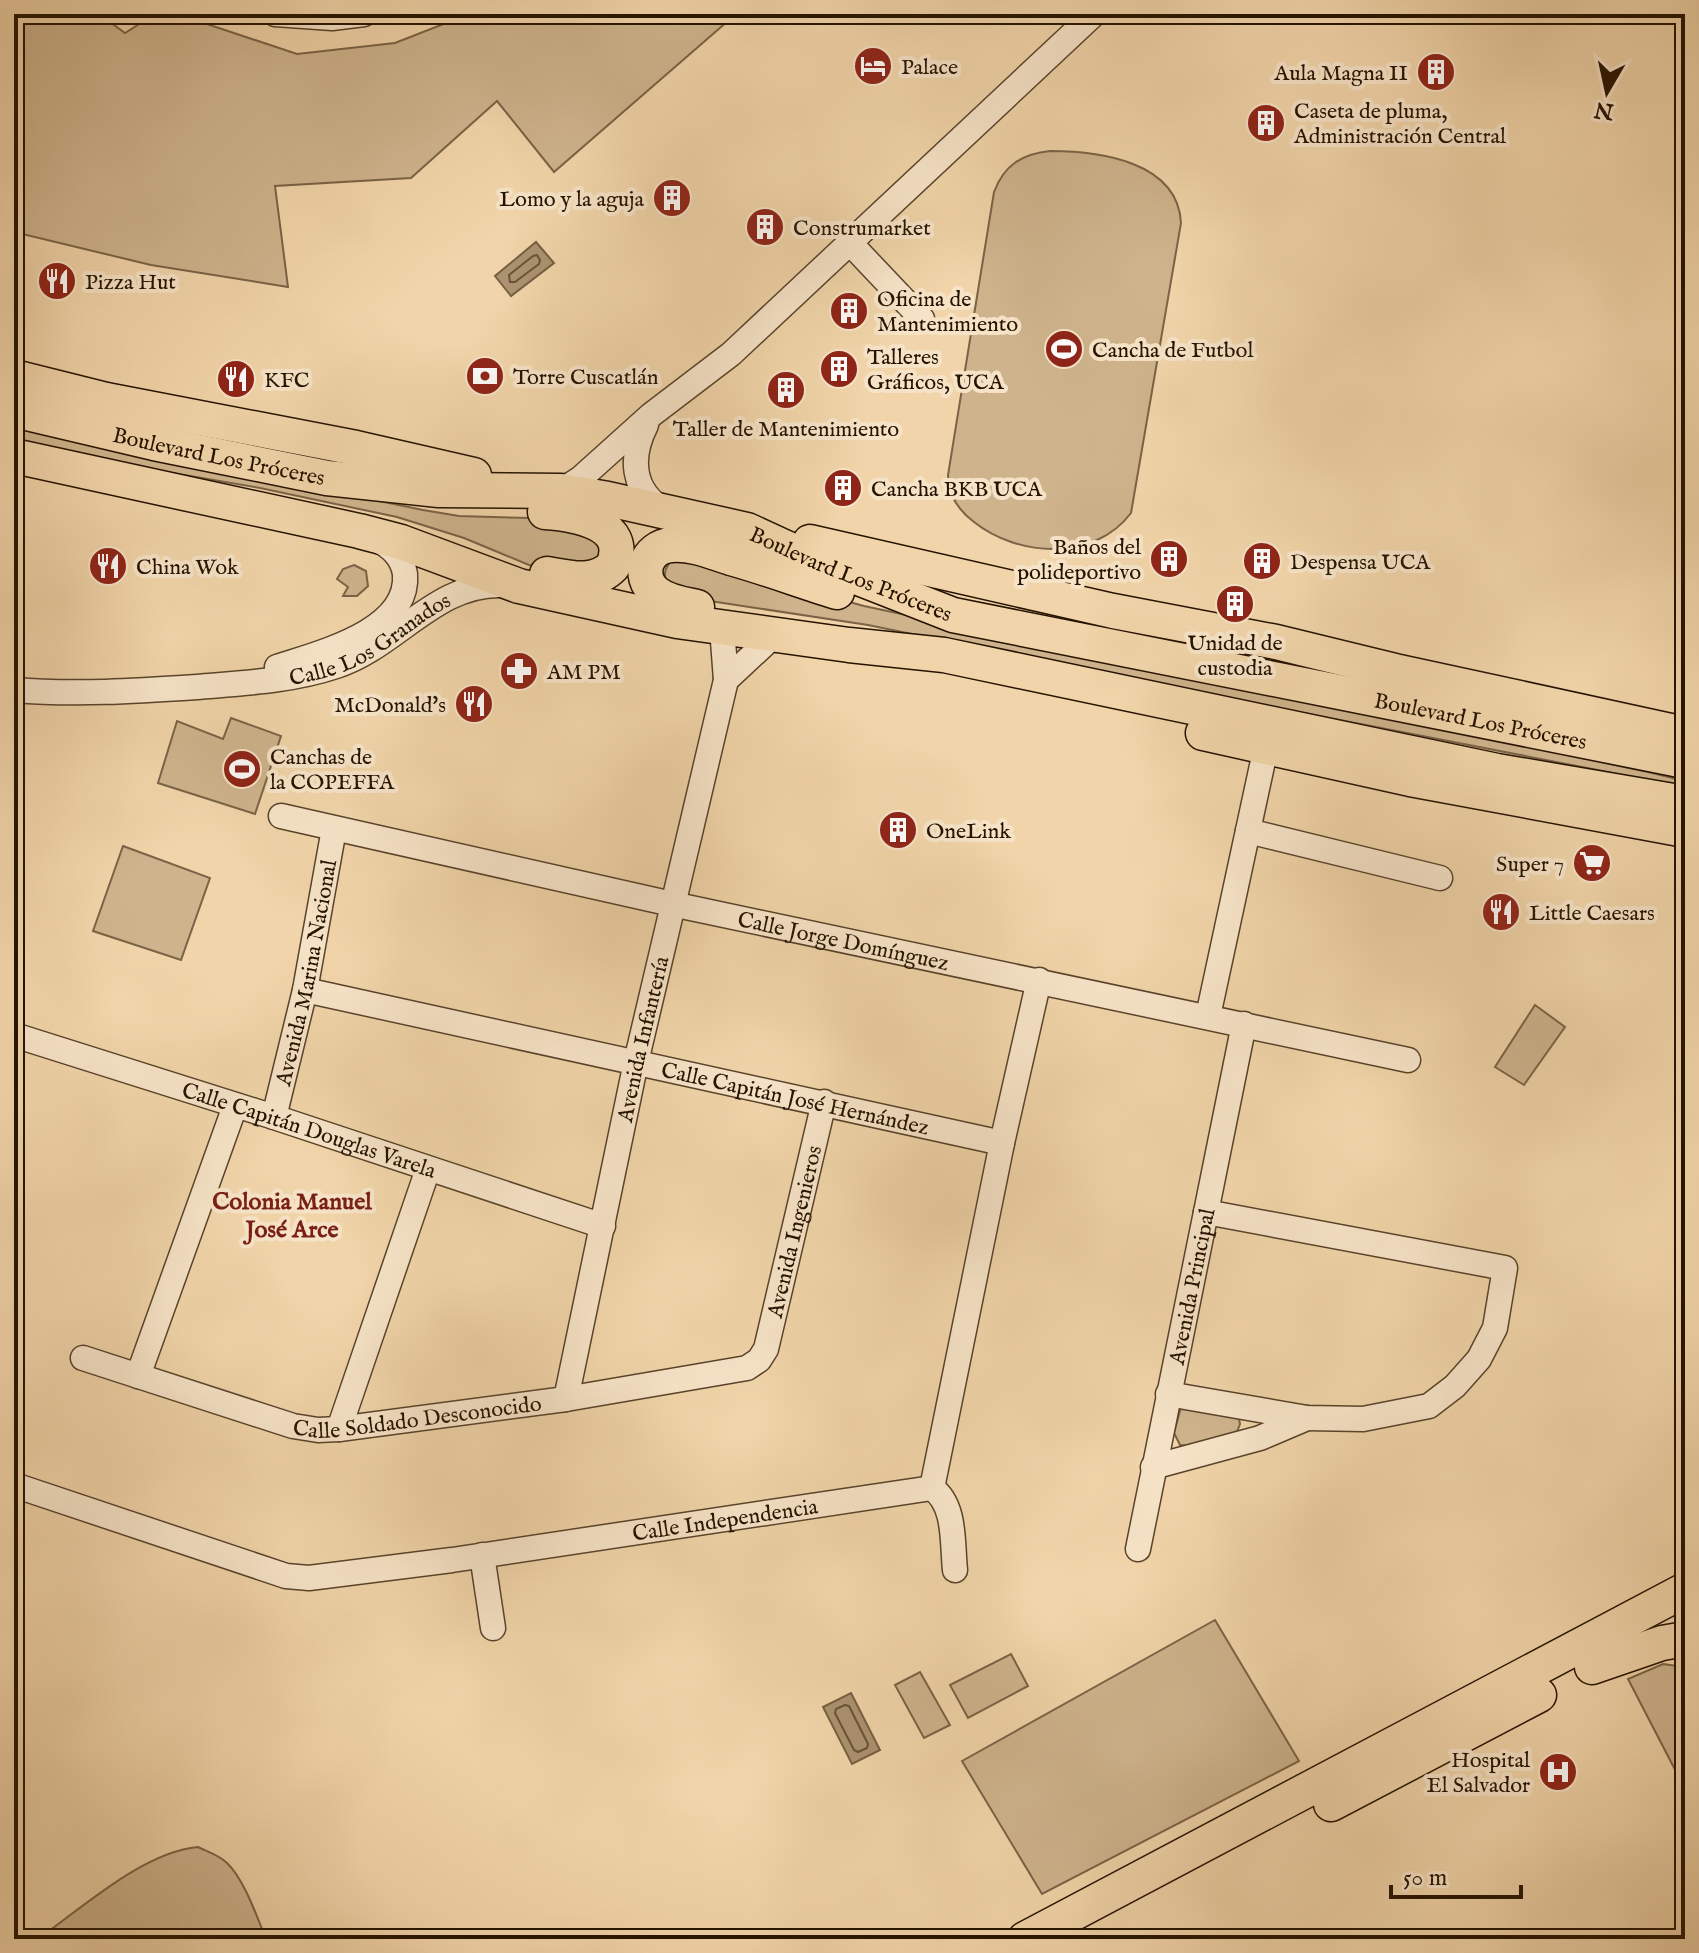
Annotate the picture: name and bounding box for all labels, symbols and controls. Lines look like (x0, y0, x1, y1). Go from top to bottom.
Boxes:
hotel icon: Palace (852, 45, 894, 87)
building icon: Aula Magna II (1415, 51, 1457, 93)
north arrow (1567, 52, 1647, 132)
place label: Palace (901, 54, 958, 82)
place label: Aula Magna II (1273, 60, 1408, 88)
text: N (1593, 94, 1617, 125)
place label: Caseta de pluma, Administración Central (1293, 98, 1506, 151)
building icon: Caseta de pluma, Administración Central (1245, 102, 1287, 144)
building icon: Lomo y la aguja (651, 177, 693, 219)
place label: Lomo y la aguja (499, 186, 644, 214)
building icon: Construmarket (744, 206, 786, 248)
place label: Construmarket (793, 215, 931, 243)
restaurant icon: Pizza Hut (36, 260, 78, 302)
place label: Pizza Hut (85, 269, 176, 297)
place label: Oficina de Mantenimiento (877, 286, 1018, 339)
building icon: Oficina de Mantenimiento (828, 290, 870, 332)
sports icon: Cancha de Futbol (1043, 328, 1085, 370)
place label: Cancha de Futbol (1092, 337, 1253, 365)
place label: Talleres Gráficos, UCA (867, 344, 1005, 397)
building icon: Talleres Gráficos, UCA (818, 348, 860, 390)
bank icon: Torre Cuscatlán (464, 355, 506, 397)
restaurant icon: KFC (215, 358, 257, 400)
place label: Torre Cuscatlán (513, 364, 659, 392)
place label: KFC (264, 367, 310, 395)
building icon: Taller de Mantenimiento (765, 369, 807, 411)
place label: Taller de Mantenimiento (673, 416, 899, 444)
street label: Boulevard Los Próceres (110, 422, 327, 493)
building icon: Cancha BKB UCA (822, 467, 864, 509)
place label: Cancha BKB UCA (871, 476, 1043, 504)
street label: Boulevard Los Próceres (745, 521, 956, 629)
place label: Baños del polideportivo (1017, 534, 1141, 587)
building icon: Baños del polideportivo (1148, 538, 1190, 580)
building icon: Despensa UCA (1241, 540, 1283, 582)
restaurant icon: China Wok (87, 545, 129, 587)
place label: Despensa UCA (1290, 549, 1431, 577)
place label: China Wok (136, 554, 239, 582)
building icon: Unidad de custodia (1214, 583, 1256, 625)
street label: Calle Los Granados (287, 587, 456, 693)
place label: Unidad de custodia (1187, 630, 1283, 683)
pharmacy icon: AM PM (498, 650, 540, 692)
place label: AM PM (546, 659, 621, 687)
restaurant icon: McDonald's (453, 683, 495, 725)
street label: Boulevard Los Próceres (1372, 687, 1589, 757)
place label: McDonald's (334, 692, 446, 720)
place label: Canchas de la COPEFFA (270, 744, 395, 797)
sports icon: Canchas de la COPEFFA (221, 748, 263, 790)
building icon: OneLink (877, 809, 919, 851)
place label: OneLink (926, 818, 1011, 846)
supermarket icon: Super 7 (1571, 842, 1613, 884)
place label: Super 7 (1496, 851, 1564, 879)
street label: Avenida Marina Nacional (270, 858, 344, 1090)
restaurant icon: Little Caesars (1480, 891, 1522, 933)
place label: Little Caesars (1529, 900, 1655, 928)
street label: Calle Jorge Domínguez (735, 906, 951, 978)
street label: Avenida Infantería (612, 953, 677, 1126)
street label: Calle Capitán José Hernández (658, 1057, 931, 1143)
street label: Calle Capitán Douglas Varela (178, 1077, 440, 1186)
street label: Avenida Ingenieros (762, 1143, 829, 1322)
district label: Colonia Manuel José Arce (212, 1187, 372, 1246)
street label: Avenida Principal (1163, 1206, 1222, 1368)
street label: Calle Soldado Desconocido (291, 1390, 543, 1446)
street label: Calle Independencia (630, 1493, 820, 1549)
place label: Hospital El Salvador (1427, 1747, 1530, 1800)
hospital icon: Hospital El Salvador (1537, 1751, 1579, 1793)
scale bar (1391, 1849, 1521, 1899)
text: 50 m (1403, 1863, 1447, 1894)

